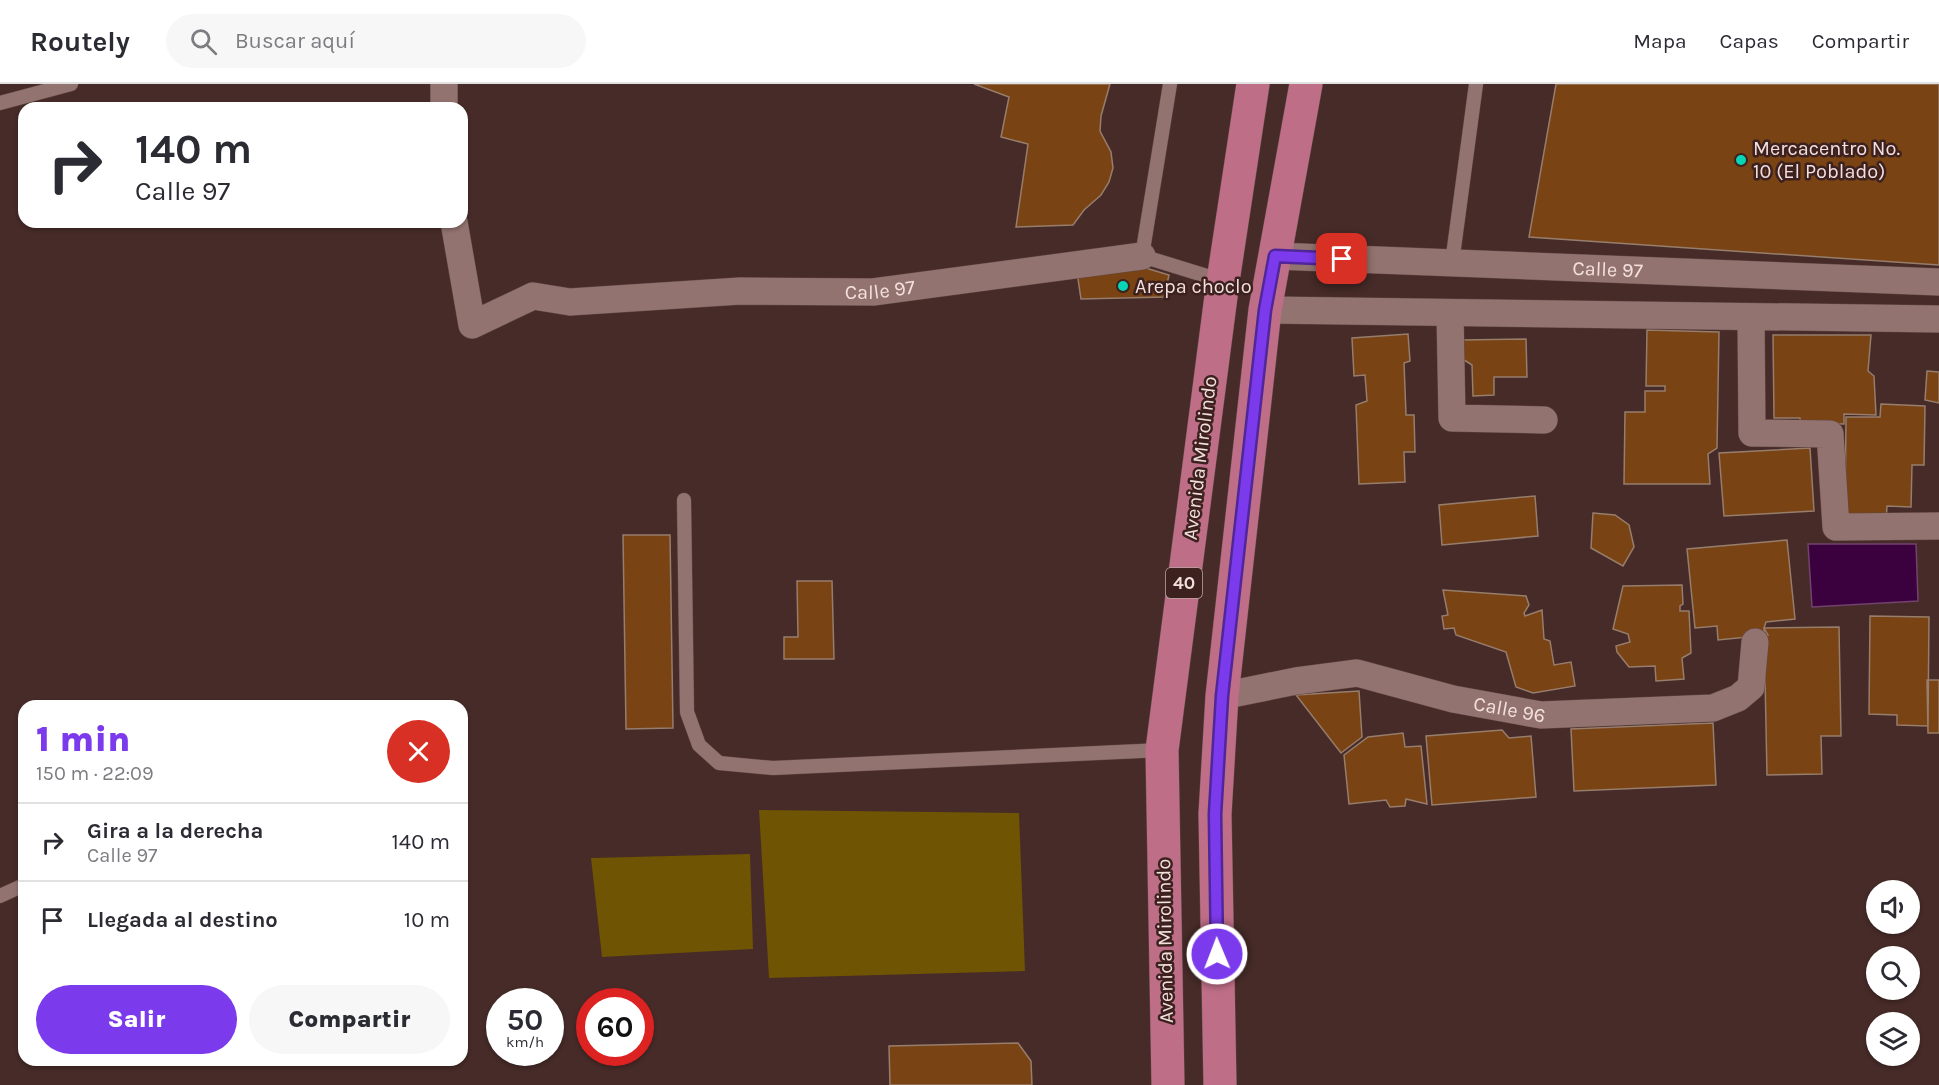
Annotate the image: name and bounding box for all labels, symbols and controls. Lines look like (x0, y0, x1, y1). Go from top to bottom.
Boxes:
search box (166, 14, 586, 68)
text: Routely (30, 25, 130, 58)
icon: search (187, 25, 220, 58)
text: Buscar aquí (235, 28, 355, 54)
text: Mapa (1633, 29, 1687, 53)
text: Capas (1720, 29, 1779, 53)
text: Compartir (1812, 29, 1909, 53)
text: 140 m (135, 124, 252, 174)
icon: right (36, 126, 114, 204)
place label: Mercacentro No. 10 (El Poblado) (1753, 137, 1900, 183)
marker: Mercacentro No. 10 (El Poblado) (1734, 153, 1748, 167)
text: Calle 97 (135, 175, 230, 207)
pin (1316, 233, 1367, 284)
icon: arrive (1325, 242, 1358, 275)
street label: Calle 97 (1572, 256, 1644, 282)
street label: Calle 97 (845, 275, 917, 304)
place label: Arepa choclo (1135, 275, 1252, 298)
marker: Arepa choclo (1116, 279, 1130, 293)
street label: Avenida Mirolindo (1179, 375, 1221, 541)
road number: 40 (1166, 568, 1202, 598)
street label: Calle 96 (1472, 691, 1547, 727)
text: 1 min (36, 718, 130, 760)
button: close (387, 720, 450, 783)
text: 150 m · 22:09 (36, 762, 154, 785)
text: Gira a la derecha (87, 818, 263, 844)
icon: right (36, 826, 69, 859)
text: 140 m (392, 829, 450, 855)
text: Calle 97 (87, 844, 157, 867)
street label: Avenida Mirolindo (1152, 859, 1178, 1023)
map controls (1866, 880, 1920, 1066)
button: sound (1866, 880, 1920, 934)
icon: arrive (36, 904, 69, 937)
text: Llegada al destino (87, 907, 278, 933)
text: 10 m (404, 907, 450, 933)
position arrow (1185, 922, 1249, 986)
button: search (1866, 946, 1920, 1000)
button: Salir (36, 985, 237, 1054)
button: Compartir (249, 985, 450, 1054)
speed limit sign: 60 (576, 988, 654, 1066)
text: 50 (507, 1002, 543, 1038)
button: layers (1866, 1012, 1920, 1066)
text: km/h (506, 1033, 544, 1051)

